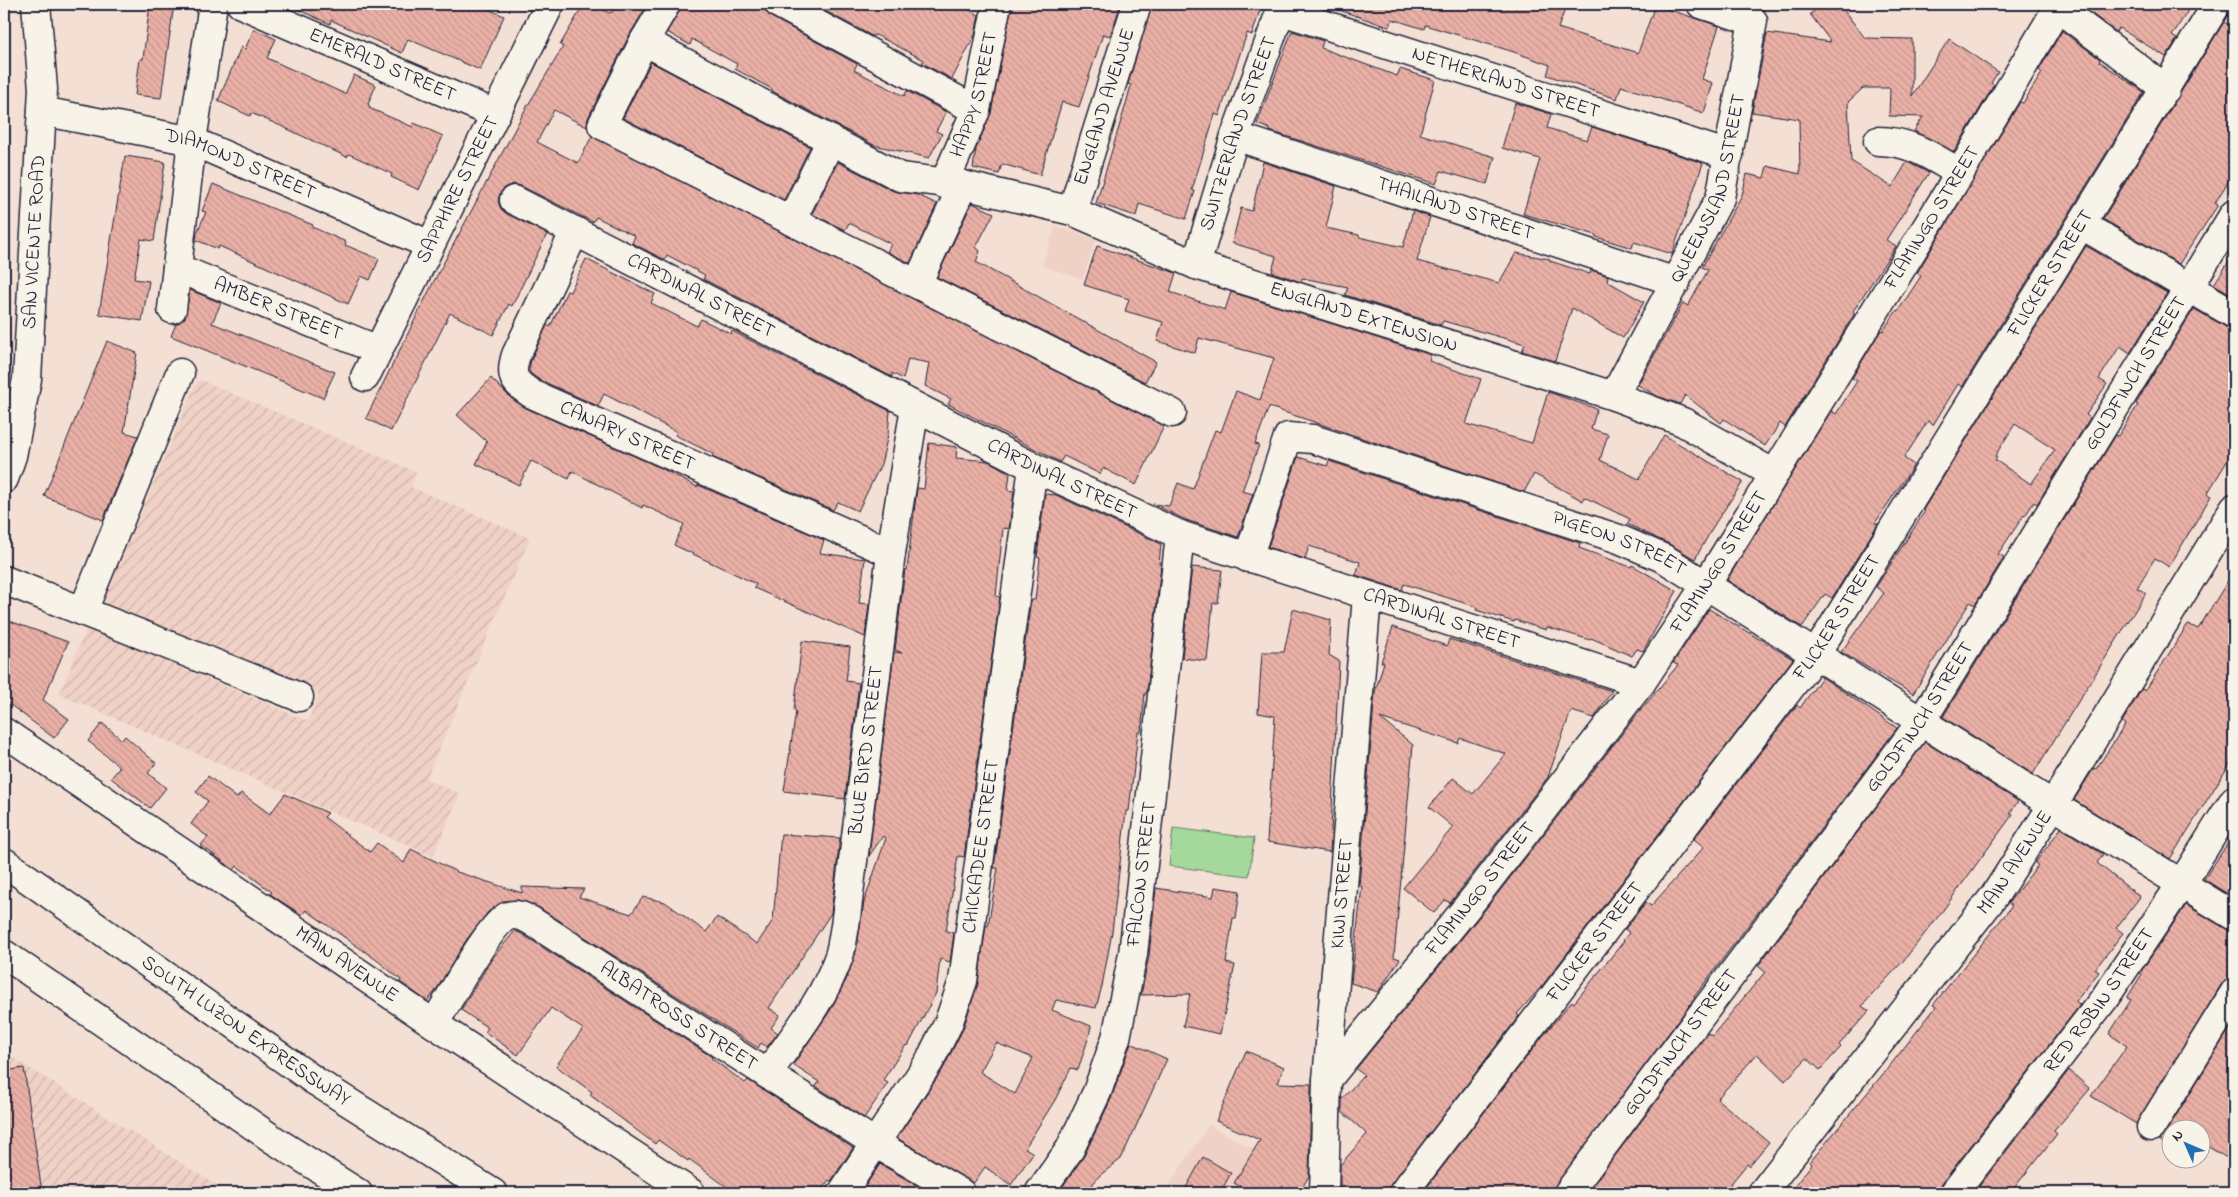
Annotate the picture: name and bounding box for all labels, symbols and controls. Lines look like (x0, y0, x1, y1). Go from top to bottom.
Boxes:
street label: EMERALD STREET (304, 21, 461, 110)
street label: ENGLAND AVENUE (1066, 25, 1143, 189)
street label: HAPPY STREET (943, 29, 1006, 162)
street label: SWITZERLAND STREET (1193, 33, 1284, 234)
street label: NETHERLAND STREET (1408, 39, 1603, 127)
street label: QUEENSLAND STREET (1663, 92, 1754, 288)
street label: SAPPHIRE STREET (409, 111, 507, 269)
street label: DIAMOND STREET (161, 121, 320, 208)
street label: FLAMINGO STREET (1876, 140, 1987, 296)
street label: SAN VICENTE ROAD (15, 154, 54, 330)
street label: THAILAND STREET (1373, 169, 1538, 248)
street label: FLICKER STREET (2000, 204, 2101, 344)
street label: CARDINAL STREET (622, 246, 780, 346)
street label: AMBER STREET (209, 270, 347, 349)
street label: ENGLAND EXTENSION (1266, 274, 1462, 361)
street label: GOLDFINCH STREET (2077, 291, 2194, 456)
street label: CANARY STREET (555, 393, 700, 479)
street label: CARDINAL STREET (982, 431, 1142, 528)
street label: FLAMINGO STREET (1662, 485, 1775, 640)
street label: PIGEON STREET (1548, 504, 1692, 583)
street label: FLICKER STREET (1785, 549, 1888, 688)
street label: CARDINAL STREET (1359, 580, 1523, 658)
street label: GOLDFINCH STREET (1858, 636, 1981, 799)
street label: BLUE BIRD STREET (842, 664, 891, 838)
street label: CHICKADEE STREET (955, 758, 1008, 935)
street label: FALCON STREET (1119, 800, 1164, 949)
street label: MAIN AVENUE (1970, 805, 2060, 921)
street label: FLAMINGO STREET (1418, 816, 1543, 963)
street label: KIWI STREET (1323, 837, 1361, 950)
street label: FLICKER STREET (1539, 876, 1651, 1009)
street label: MAIN AVENUE (289, 919, 404, 1010)
street label: RED ROBIN STREET (2037, 922, 2162, 1080)
street label: SOUTH LUZON EXPRESSWAY (135, 948, 356, 1114)
street label: ALBATROSS STREET (594, 955, 763, 1079)
street label: GOLDFINCH STREET (1616, 963, 1745, 1122)
north arrow (2160, 1120, 2210, 1170)
text: N (2167, 1125, 2189, 1147)

